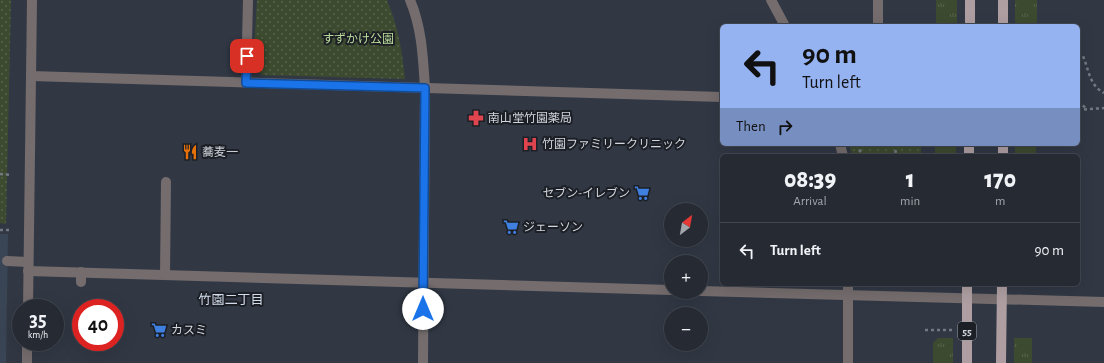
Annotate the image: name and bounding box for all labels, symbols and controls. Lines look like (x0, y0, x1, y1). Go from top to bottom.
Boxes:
park label: すずかけ公園 (322, 32, 394, 45)
pin (230, 39, 264, 73)
icon: left (736, 40, 788, 92)
text: 90 m (802, 41, 857, 69)
icon: arrive (236, 45, 258, 67)
text: Turn left (802, 74, 861, 92)
pharmacy icon: 南山堂竹園薬局 (467, 109, 485, 127)
place label: 南山堂竹園薬局 (488, 111, 572, 124)
icon: right (774, 116, 796, 138)
text: Then (736, 119, 766, 134)
hospital icon: 竹園ファミリークリニック (521, 135, 539, 153)
place label: 竹園ファミリークリニック (542, 137, 686, 150)
restaurant icon: 蕎麦一 (181, 143, 199, 161)
place label: 蕎麦一 (202, 146, 238, 158)
text: 08:39 (784, 168, 836, 192)
text: 1 (906, 168, 915, 192)
text: 170 (984, 168, 1016, 192)
supermarket icon: セブン-イレブン (633, 184, 651, 202)
place label: セブン-イレブン (542, 186, 630, 199)
text: Arrival (793, 195, 827, 208)
text: min (900, 195, 920, 208)
text: m (995, 195, 1005, 208)
north arrow (664, 203, 708, 247)
map controls (664, 203, 708, 351)
supermarket icon: ジェーソン (502, 218, 520, 236)
place label: ジェーソン (523, 221, 583, 233)
icon: left (736, 240, 758, 262)
text: Turn left (770, 243, 821, 258)
text: 90 m (1035, 243, 1064, 258)
button: + (664, 255, 708, 299)
position arrow (402, 288, 444, 330)
district label: 竹園二丁目 (198, 293, 264, 307)
speed limit sign: 40 (72, 299, 124, 351)
button: − (664, 307, 708, 351)
text: 35 (29, 310, 47, 330)
supermarket icon: カスミ (150, 321, 168, 339)
road number: 55 (958, 322, 976, 340)
place label: カスミ (171, 324, 207, 336)
text: km/h (28, 330, 48, 340)

